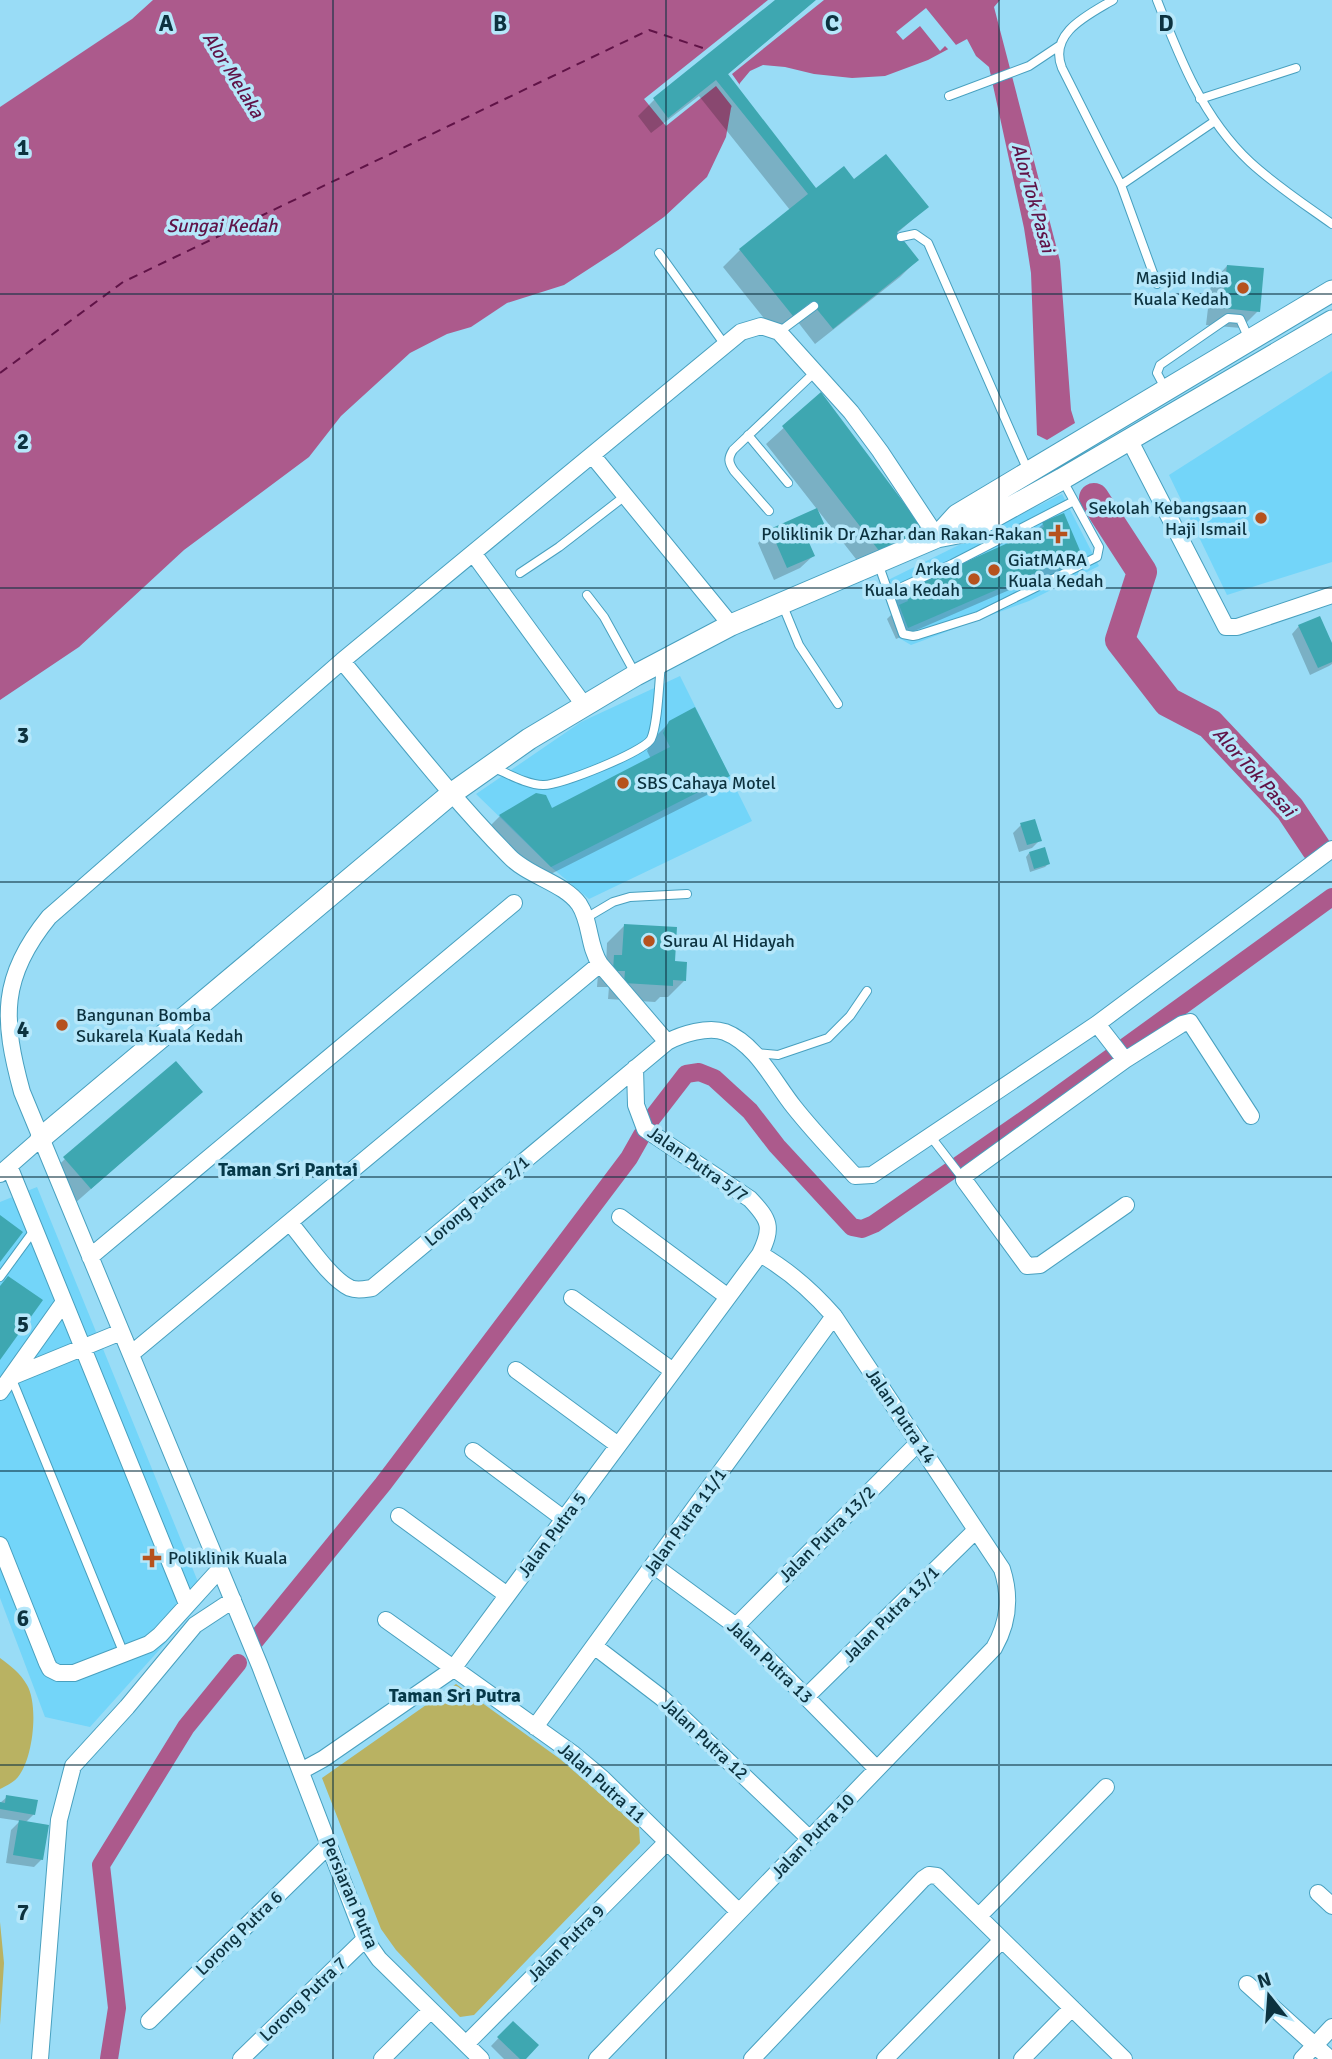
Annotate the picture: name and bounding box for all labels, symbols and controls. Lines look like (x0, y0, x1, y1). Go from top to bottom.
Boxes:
text: A (159, 9, 174, 38)
text: B (493, 9, 507, 38)
text: C (825, 9, 839, 38)
text: D (1158, 9, 1174, 38)
water label: Alor Melaka (197, 27, 270, 124)
text: 1 (17, 133, 29, 162)
water label: Alor Tok Pasai (1006, 141, 1061, 257)
water label: Sungai Kedah (167, 214, 278, 238)
place label: Masjid India Kuala Kedah (1133, 267, 1229, 310)
marker: Masjid India Kuala Kedah (1235, 280, 1251, 296)
text: 2 (17, 427, 29, 456)
place label: Sekolah Kebangsaan Haji Ismail (1088, 497, 1247, 540)
marker: Sekolah Kebangsaan Haji Ismail (1253, 510, 1269, 526)
place label: Poliklinik Dr Azhar dan Rakan-Rakan (761, 523, 1042, 545)
marker: Poliklinik Dr Azhar dan Rakan-Rakan (1048, 524, 1068, 544)
place label: GiatMARA Kuala Kedah (1008, 549, 1104, 592)
place label: Arked Kuala Kedah (864, 558, 960, 601)
marker: GiatMARA Kuala Kedah (986, 562, 1002, 578)
marker: Arked Kuala Kedah (966, 571, 982, 587)
text: 3 (17, 721, 29, 750)
water label: Alor Tok Pasai (1207, 722, 1302, 823)
place label: SBS Cahaya Motel (637, 772, 776, 794)
marker: SBS Cahaya Motel (615, 775, 631, 791)
place label: Surau Al Hidayah (663, 930, 795, 952)
marker: Surau Al Hidayah (641, 933, 657, 949)
place label: Bangunan Bomba Sukarela Kuala Kedah (76, 1004, 243, 1047)
text: 4 (17, 1015, 29, 1044)
marker: Bangunan Bomba Sukarela Kuala Kedah (54, 1017, 70, 1033)
street label: Jalan Putra 5/7 (643, 1121, 753, 1207)
street label: Lorong Putra 2/1 (420, 1151, 534, 1251)
district label: Taman Sri Pantai (218, 1158, 358, 1182)
text: 5 (17, 1310, 29, 1339)
street label: Jalan Putra 14 (861, 1364, 941, 1468)
street label: Jalan Putra 11/1 (639, 1464, 731, 1580)
street label: Jalan Putra 13/2 (774, 1481, 880, 1587)
street label: Jalan Putra 5 (513, 1488, 591, 1582)
place label: Poliklinik Kuala (168, 1547, 287, 1569)
marker: Poliklinik Kuala (142, 1548, 162, 1568)
street label: Jalan Putra 13/1 (838, 1561, 944, 1667)
text: 6 (17, 1604, 29, 1633)
street label: Jalan Putra 13 (723, 1616, 817, 1708)
district label: Taman Sri Putra (389, 1684, 521, 1708)
street label: Jalan Putra 12 (657, 1693, 753, 1785)
street label: Jalan Putra 11 (554, 1738, 650, 1828)
street label: Jalan Putra 10 (767, 1789, 859, 1883)
street label: Persiaran Putra (317, 1834, 383, 1952)
street label: Lorong Putra 6 (191, 1886, 287, 1980)
text: 7 (17, 1898, 29, 1927)
street label: Jalan Putra 9 (523, 1900, 609, 1986)
street label: Lorong Putra 7 (255, 1952, 351, 2046)
north arrow (1234, 1961, 1304, 2031)
text: N (1254, 1967, 1274, 1994)

